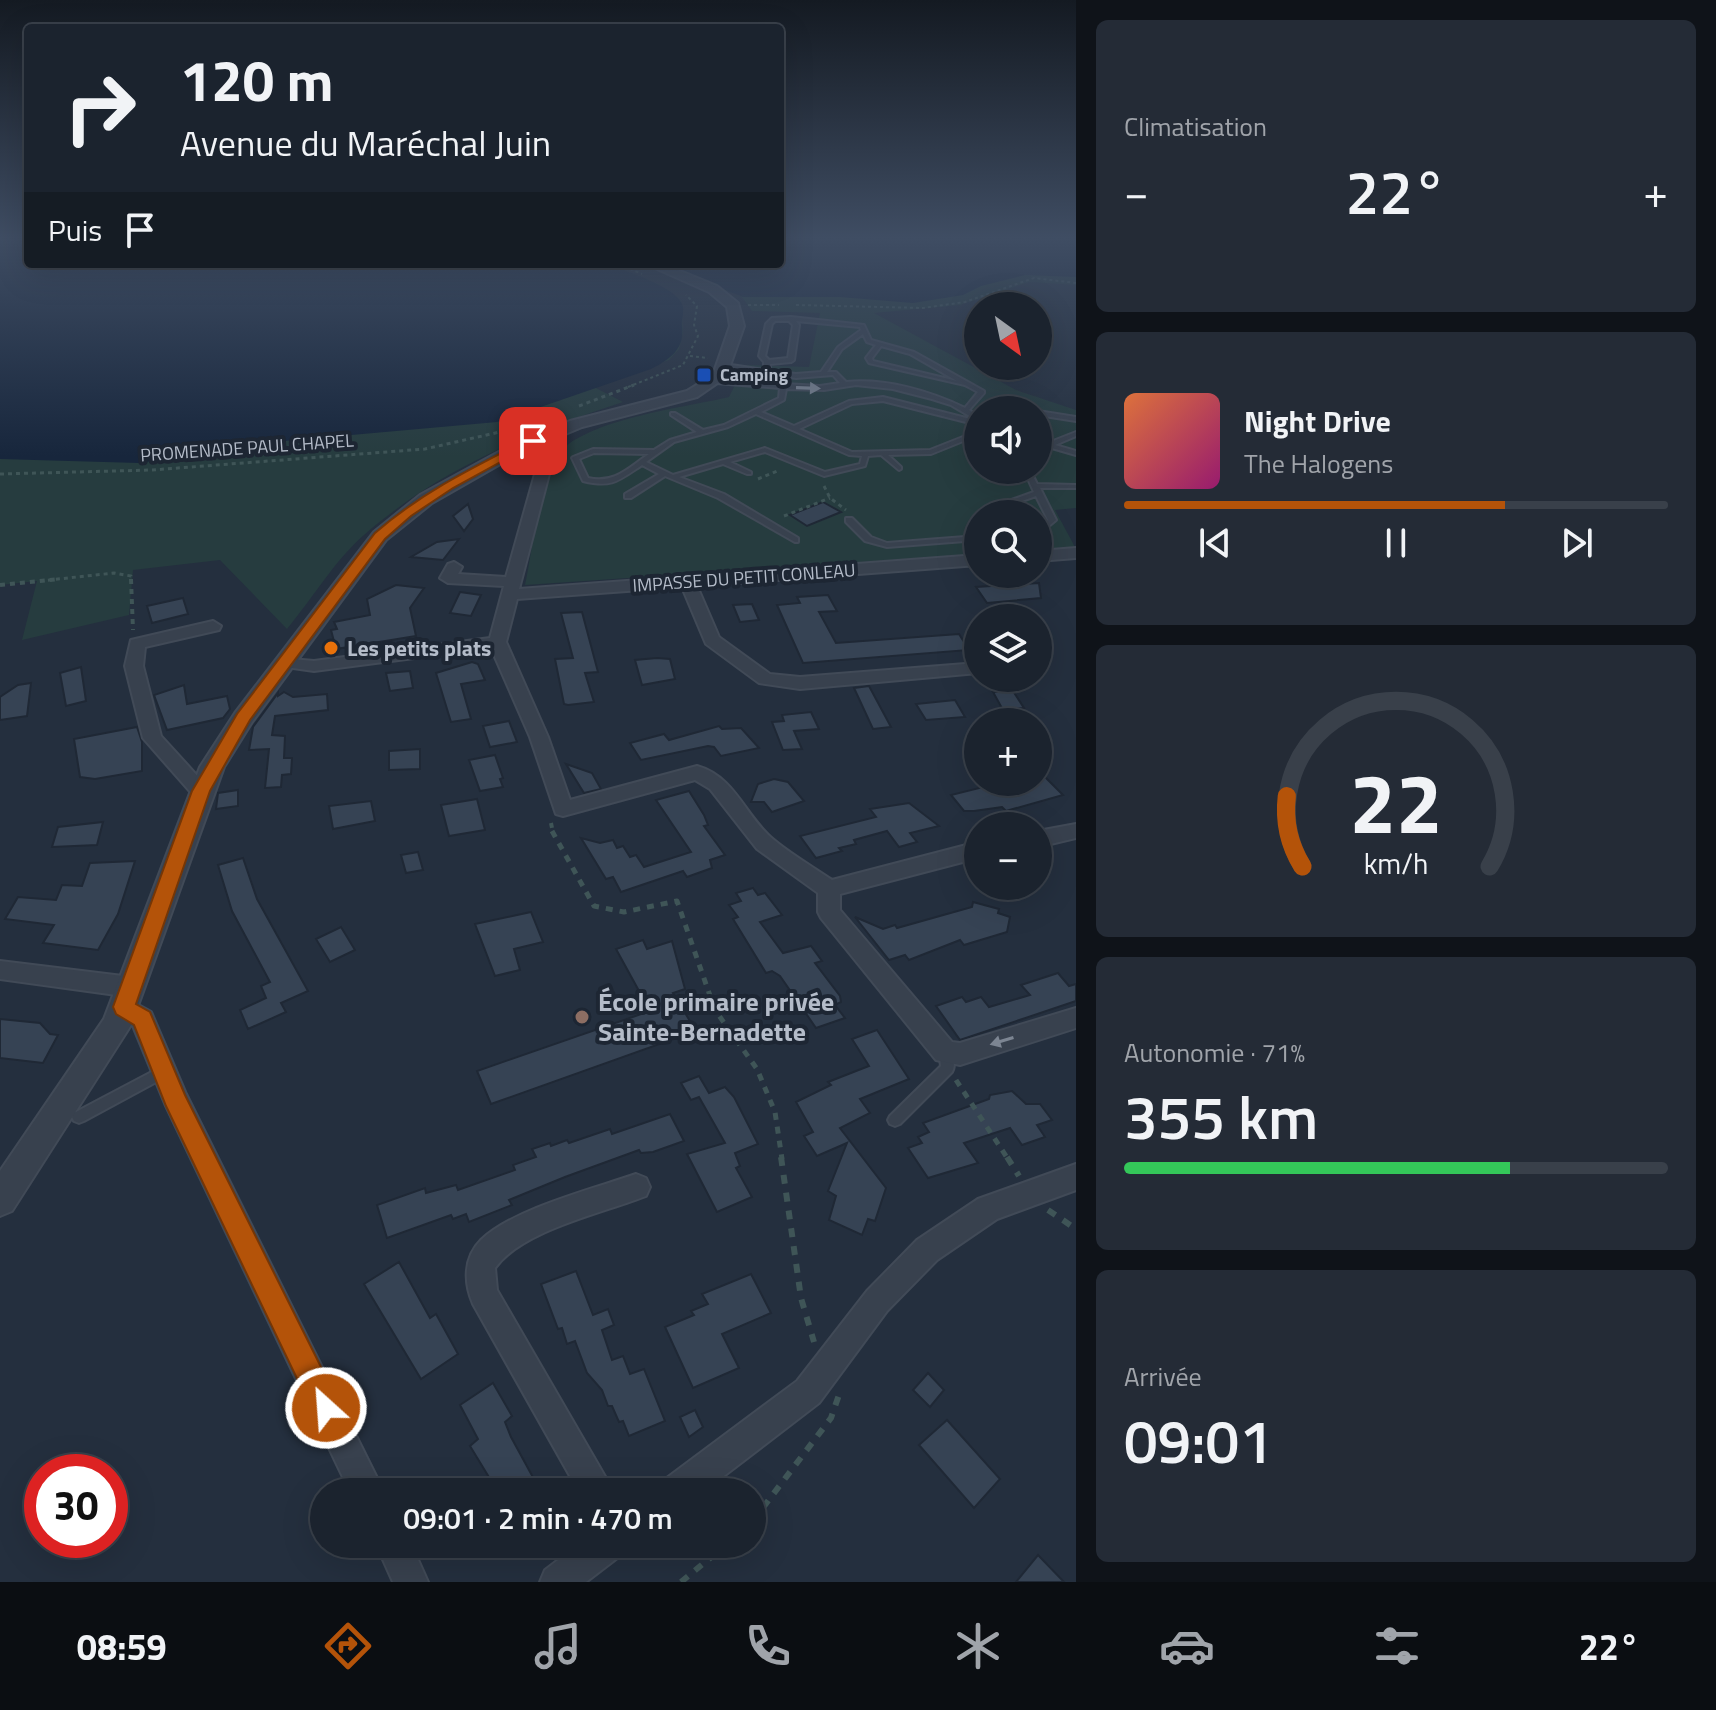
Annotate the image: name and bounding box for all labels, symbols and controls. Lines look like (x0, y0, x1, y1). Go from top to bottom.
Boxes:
text: 120 m (180, 38, 333, 123)
icon: right (48, 56, 152, 160)
text: Climatisation (1124, 107, 1267, 146)
text: Avenue du Maréchal Juin (180, 115, 551, 170)
text: 22° (1346, 146, 1446, 237)
text: − (1124, 158, 1149, 225)
text: + (1643, 158, 1668, 225)
text: Puis (48, 207, 102, 253)
icon: arrive (118, 208, 162, 252)
north arrow (964, 292, 1052, 380)
map controls (964, 292, 1052, 900)
place label: Camping (720, 361, 788, 388)
marker: Camping (695, 366, 713, 384)
one-way arrow (796, 381, 821, 394)
button: sound (964, 396, 1052, 484)
text: Night Drive (1244, 398, 1391, 444)
pin (499, 407, 567, 475)
icon: arrive (511, 419, 555, 463)
street label: PROMENADE PAUL CHAPEL (139, 427, 355, 468)
text: The Halogens (1244, 444, 1393, 483)
button: search (964, 500, 1052, 588)
icon: previous (1193, 521, 1237, 565)
icon: pause (1374, 521, 1418, 565)
icon: next (1555, 521, 1599, 565)
street label: IMPASSE DU PETIT CONLEAU (632, 556, 856, 599)
button: layers (964, 604, 1052, 692)
place label: Les petits plats (347, 631, 491, 665)
marker: Les petits plats (322, 639, 340, 657)
button: + (964, 708, 1052, 796)
text: 22 (1349, 739, 1443, 865)
button: − (964, 812, 1052, 900)
text: km/h (1364, 842, 1428, 885)
place label: École primaire privée Sainte-Bernadette (598, 982, 834, 1051)
marker: École primaire privée Sainte-Bernadette (573, 1008, 591, 1026)
text: Autonomie · 71% (1124, 1033, 1305, 1072)
one-way arrow (989, 1036, 1013, 1048)
text: 355 km (1124, 1071, 1318, 1162)
text: Arrivée (1124, 1357, 1202, 1396)
position arrow (284, 1366, 368, 1450)
text: 09:01 (1124, 1395, 1273, 1486)
speed limit sign: 30 (24, 1454, 128, 1558)
text: 09:01 · 2 min · 470 m (403, 1495, 673, 1541)
icon: directions (320, 1618, 376, 1674)
icon: music (530, 1618, 586, 1674)
icon: phone (740, 1618, 796, 1674)
icon: climate (950, 1618, 1006, 1674)
icon: car (1159, 1618, 1215, 1674)
icon: filters (1369, 1618, 1425, 1674)
text: 08:59 (77, 1619, 167, 1674)
text: 22° (1579, 1619, 1639, 1674)

